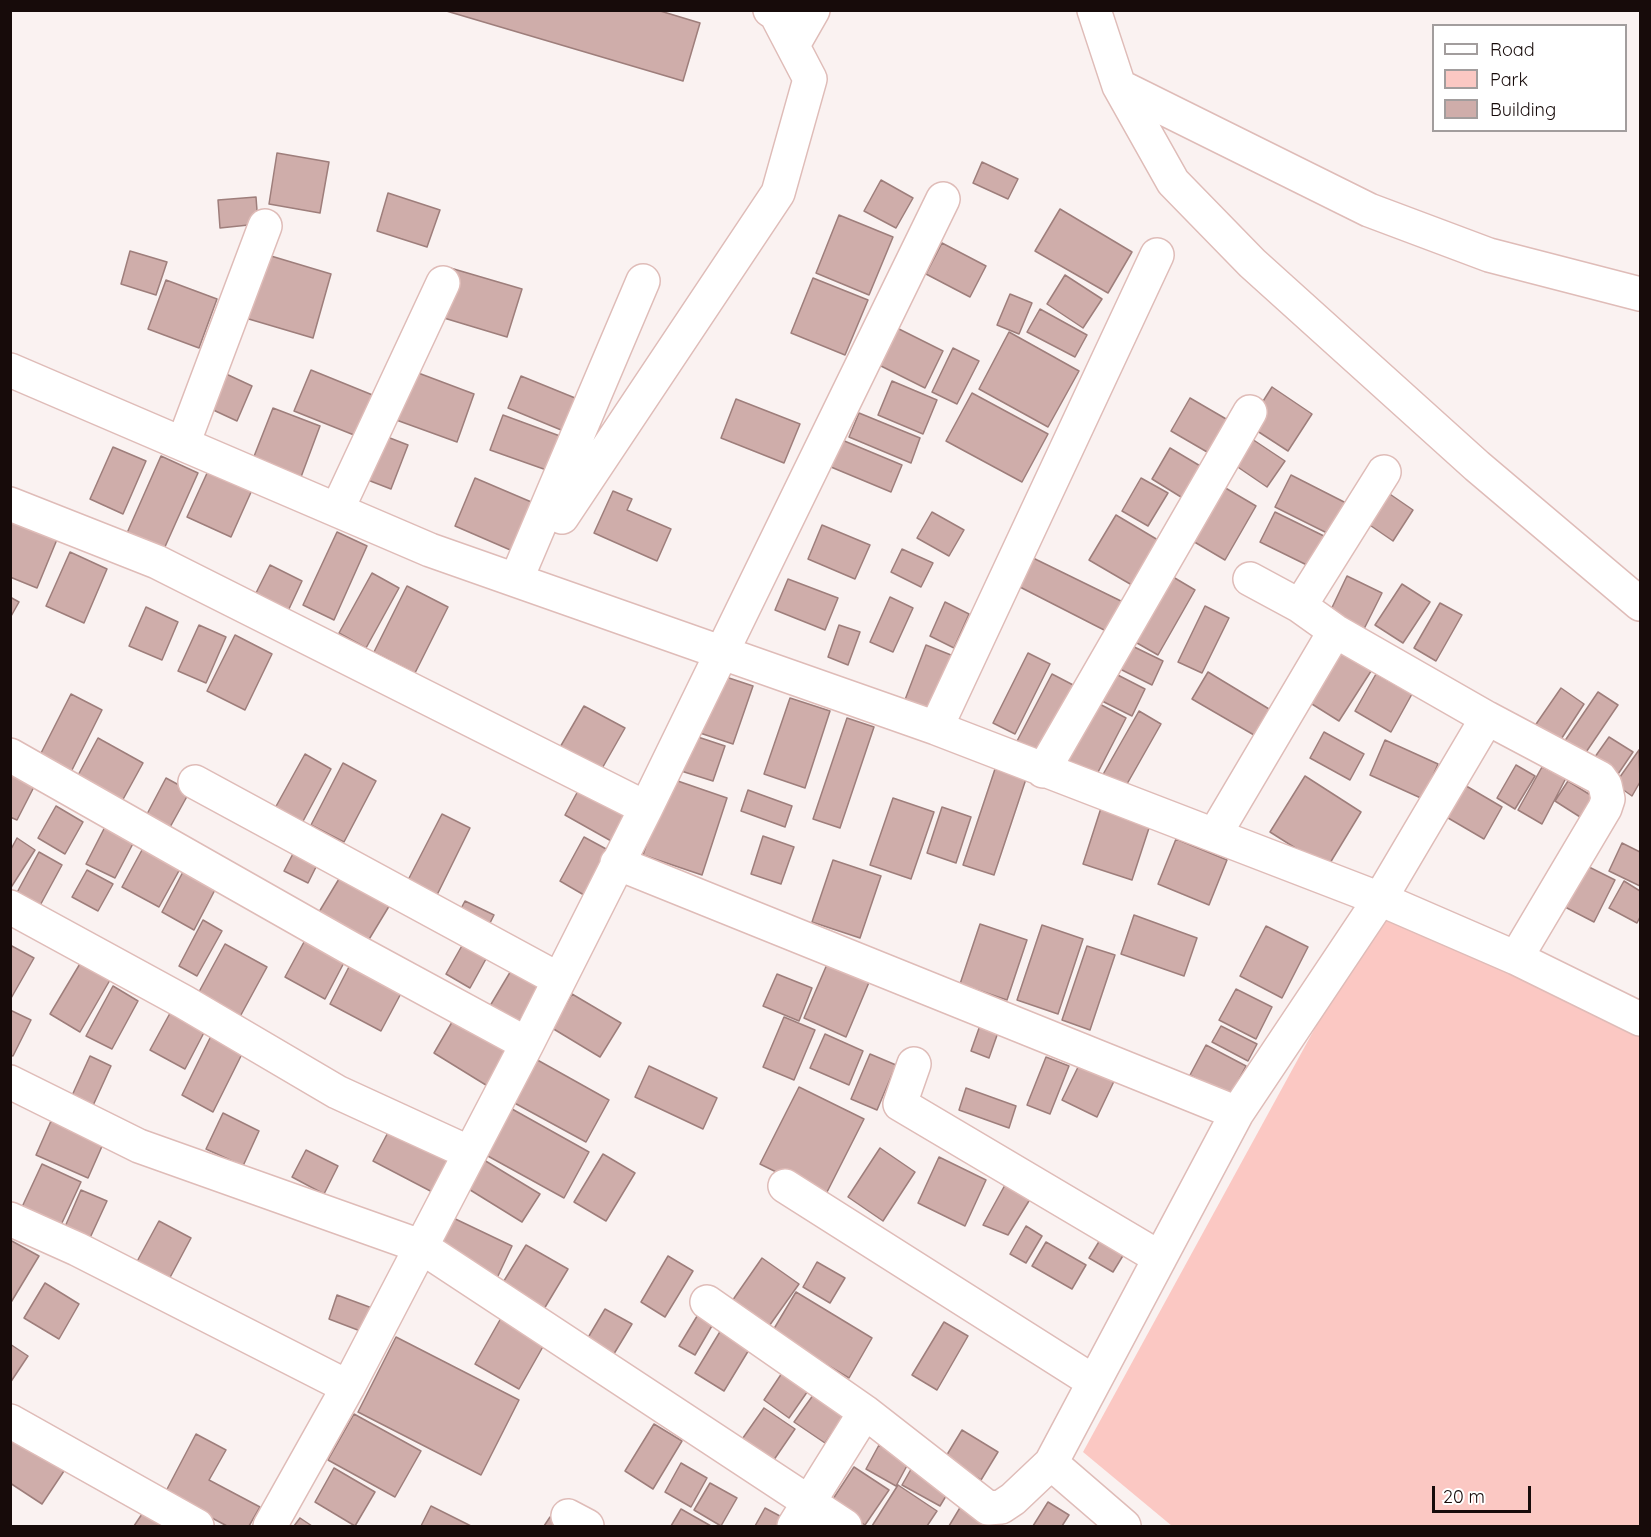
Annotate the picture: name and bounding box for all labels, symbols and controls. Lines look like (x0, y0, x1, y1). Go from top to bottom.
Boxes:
legend (1432, 24, 1627, 132)
text: Road (1490, 38, 1535, 61)
text: Park (1490, 68, 1528, 91)
text: Building (1490, 98, 1556, 121)
scale bar (1435, 1474, 1534, 1512)
text: 20 m (1443, 1485, 1485, 1508)

